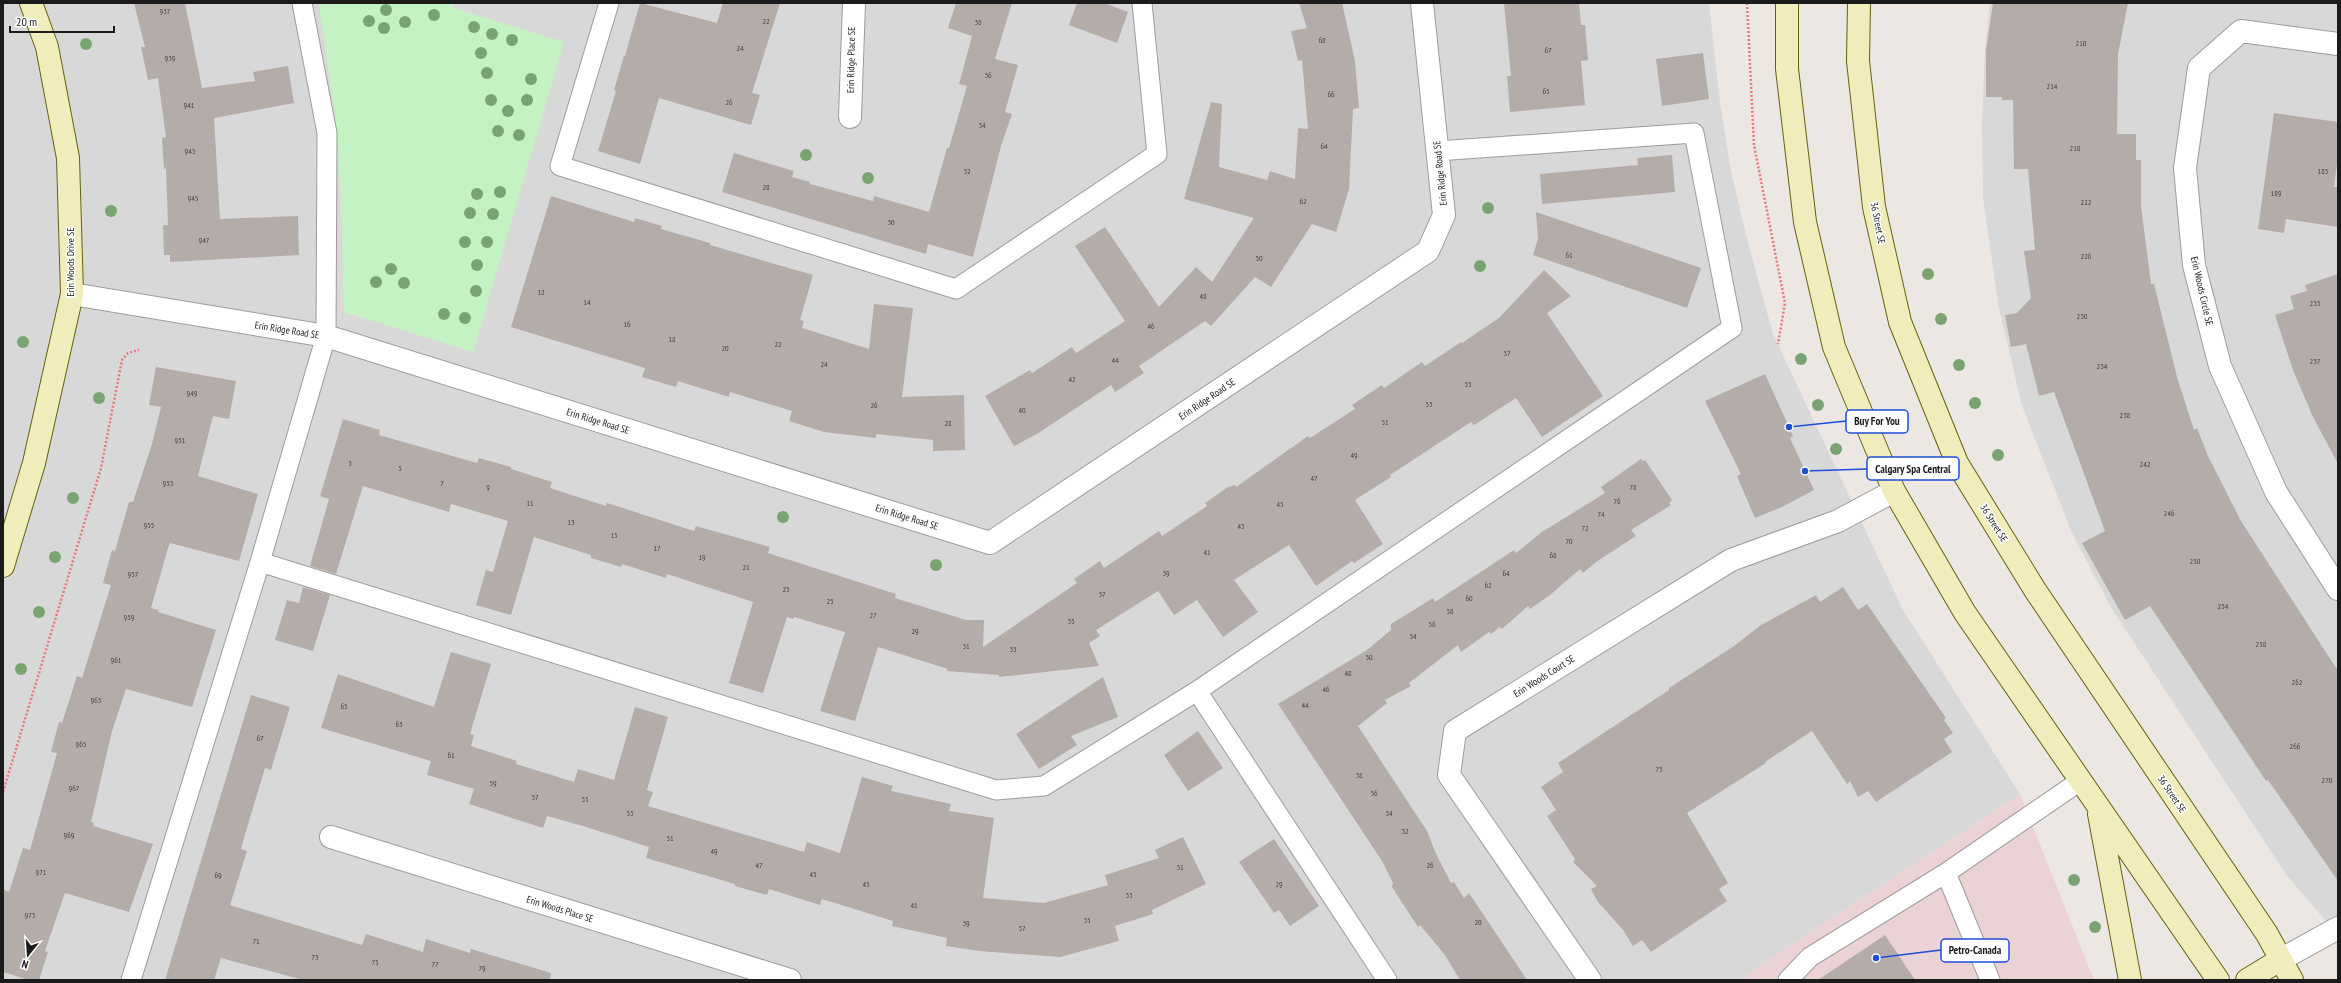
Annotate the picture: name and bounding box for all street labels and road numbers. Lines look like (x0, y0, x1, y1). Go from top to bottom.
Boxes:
street label: Erin Ridge Place SE (844, 27, 858, 93)
street label: Erin Ridge Road SE (1430, 140, 1450, 206)
street label: 36 Street SE (1868, 201, 1888, 245)
street label: Erin Woods Drive SE (64, 227, 77, 297)
street label: Erin Woods Circle SE (2188, 255, 2216, 327)
street label: Erin Ridge Road SE (254, 318, 320, 342)
street label: Erin Ridge Road SE (1176, 375, 1238, 423)
street label: Erin Ridge Road SE (565, 405, 631, 437)
street label: Erin Ridge Road SE (874, 501, 940, 533)
street label: 36 Street SE (1977, 502, 2011, 544)
street label: Erin Woods Court SE (1511, 652, 1577, 700)
street label: 36 Street SE (2155, 773, 2189, 815)
street label: Erin Woods Place SE (525, 893, 595, 925)

